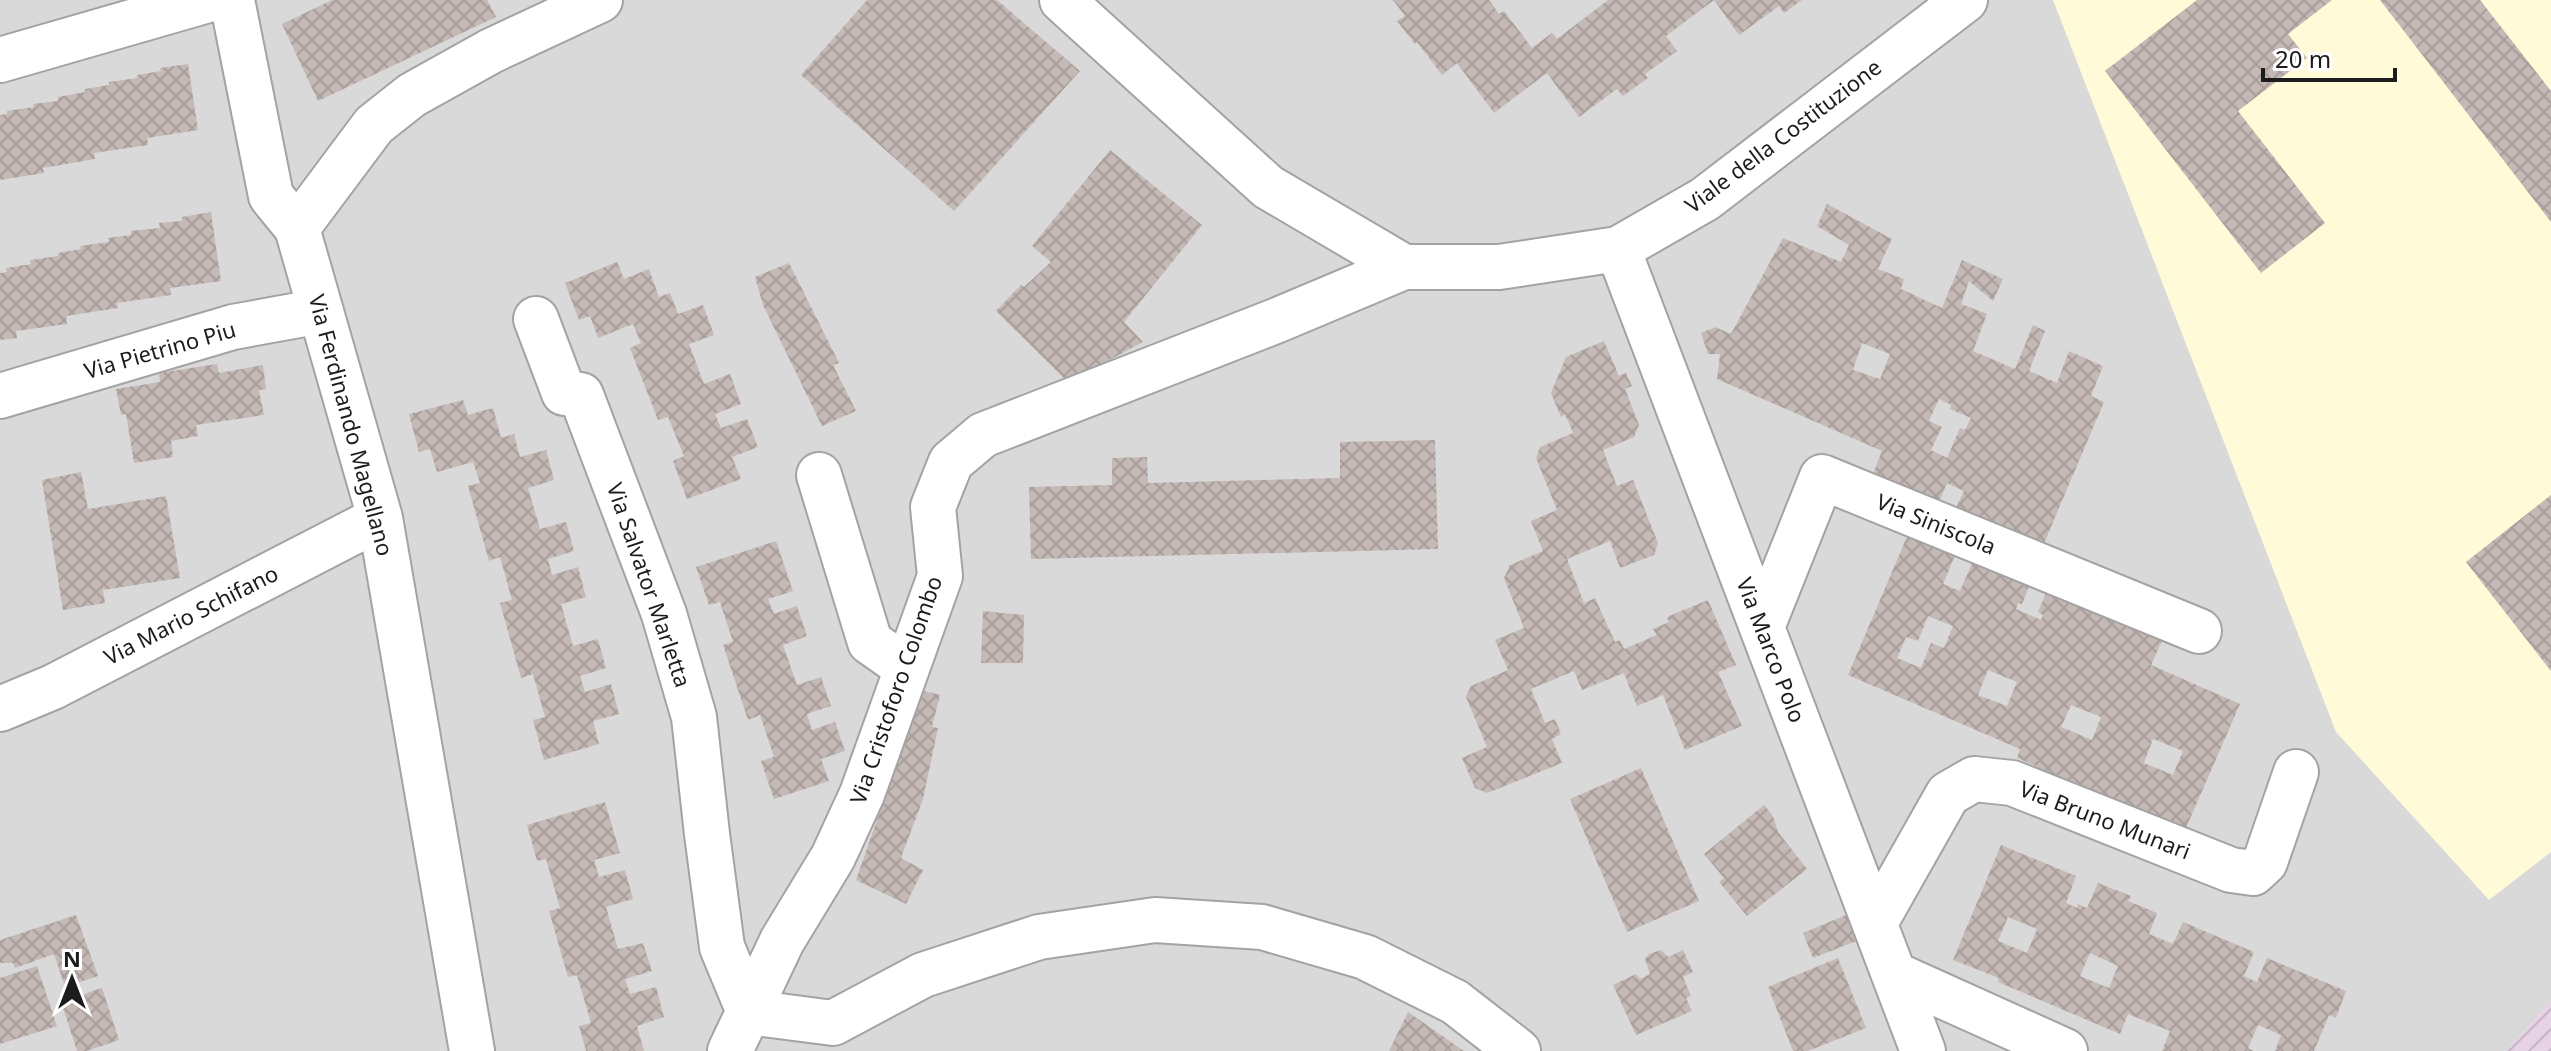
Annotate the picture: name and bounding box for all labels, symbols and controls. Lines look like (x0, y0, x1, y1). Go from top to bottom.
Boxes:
scale bar (2263, 32, 2395, 82)
text: 20 m (2275, 42, 2331, 75)
street label: Viale della Costituzione (1678, 51, 1887, 219)
street label: Via Ferdinando Magellano (303, 291, 401, 559)
street label: Via Pietrino Piu (80, 313, 239, 385)
street label: Via Salvator Marletta (601, 478, 699, 691)
street label: Via Siniscola (1872, 485, 2001, 561)
street label: Via Mario Schifano (98, 557, 283, 671)
street label: Via Cristoforo Colombo (842, 572, 948, 808)
street label: Via Marco Polo (1731, 573, 1813, 726)
street label: Via Bruno Munari (2016, 773, 2195, 865)
north arrow (32, 939, 112, 1019)
text: N (63, 943, 81, 973)

